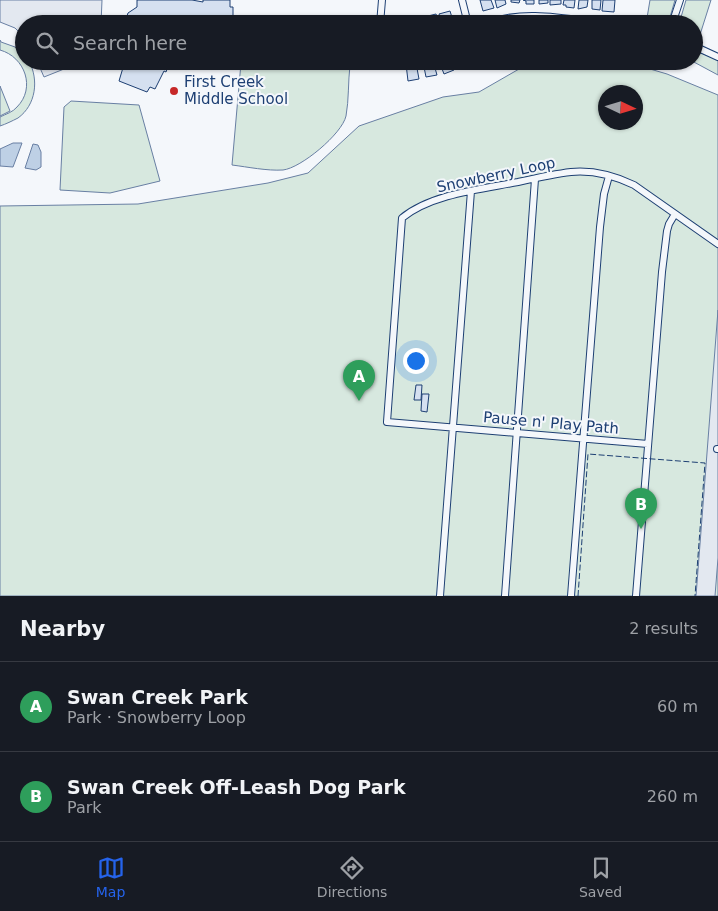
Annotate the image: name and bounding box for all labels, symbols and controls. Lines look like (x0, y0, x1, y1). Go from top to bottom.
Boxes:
search box (15, 15, 703, 70)
icon: search (33, 29, 61, 57)
text: Search here (73, 32, 187, 54)
place label: First Creek Middle School (184, 73, 288, 108)
marker: First Creek Middle School (168, 85, 180, 97)
north arrow (598, 85, 643, 130)
street label: Snowberry Loop (435, 154, 557, 196)
your location (403, 348, 429, 374)
pin: A (343, 360, 375, 401)
street label: Pause n' Play Path (482, 408, 620, 438)
pin: B (625, 488, 657, 529)
text: Nearby (20, 617, 105, 641)
text: 2 results (629, 619, 698, 638)
text: Swan Creek Park (67, 686, 248, 708)
text: A (30, 697, 42, 716)
text: 60 m (657, 697, 698, 716)
text: Park · Snowberry Loop (67, 708, 246, 727)
text: Swan Creek Off-Leash Dog Park (67, 776, 406, 798)
text: B (30, 787, 42, 806)
text: 260 m (647, 787, 698, 806)
text: Park (67, 798, 102, 817)
tab: Map (96, 854, 125, 900)
tab: Directions (317, 854, 387, 900)
tab: Saved (579, 854, 622, 900)

